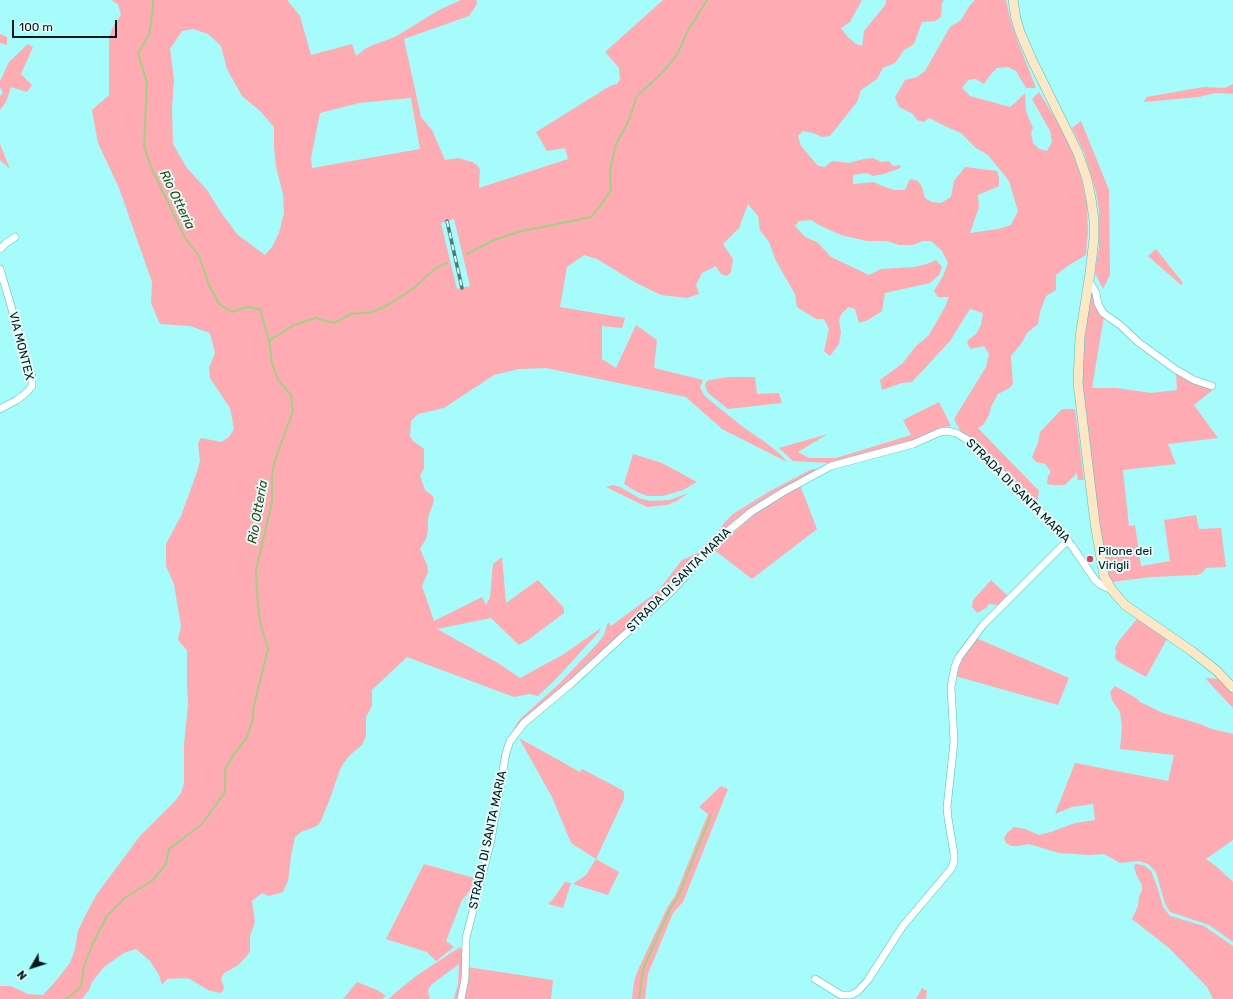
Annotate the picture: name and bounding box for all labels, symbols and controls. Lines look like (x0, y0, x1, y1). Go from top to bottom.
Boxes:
scale bar (14, 12, 119, 38)
text: 100 m (19, 20, 53, 34)
water label: Rio Otteria (156, 168, 198, 232)
street label: VIA MONTEX (6, 310, 36, 382)
street label: STRADA DI SANTA MARIA (963, 436, 1073, 546)
water label: Rio Otteria (245, 479, 271, 545)
street label: STRADA DI SANTA MARIA (624, 525, 734, 635)
place label: Pilone dei Virigli (1098, 545, 1152, 573)
marker: Pilone dei Virigli (1085, 554, 1095, 564)
street label: STRADA DI SANTA MARIA (466, 769, 510, 911)
north arrow (12, 947, 52, 987)
text: N (15, 968, 30, 982)

